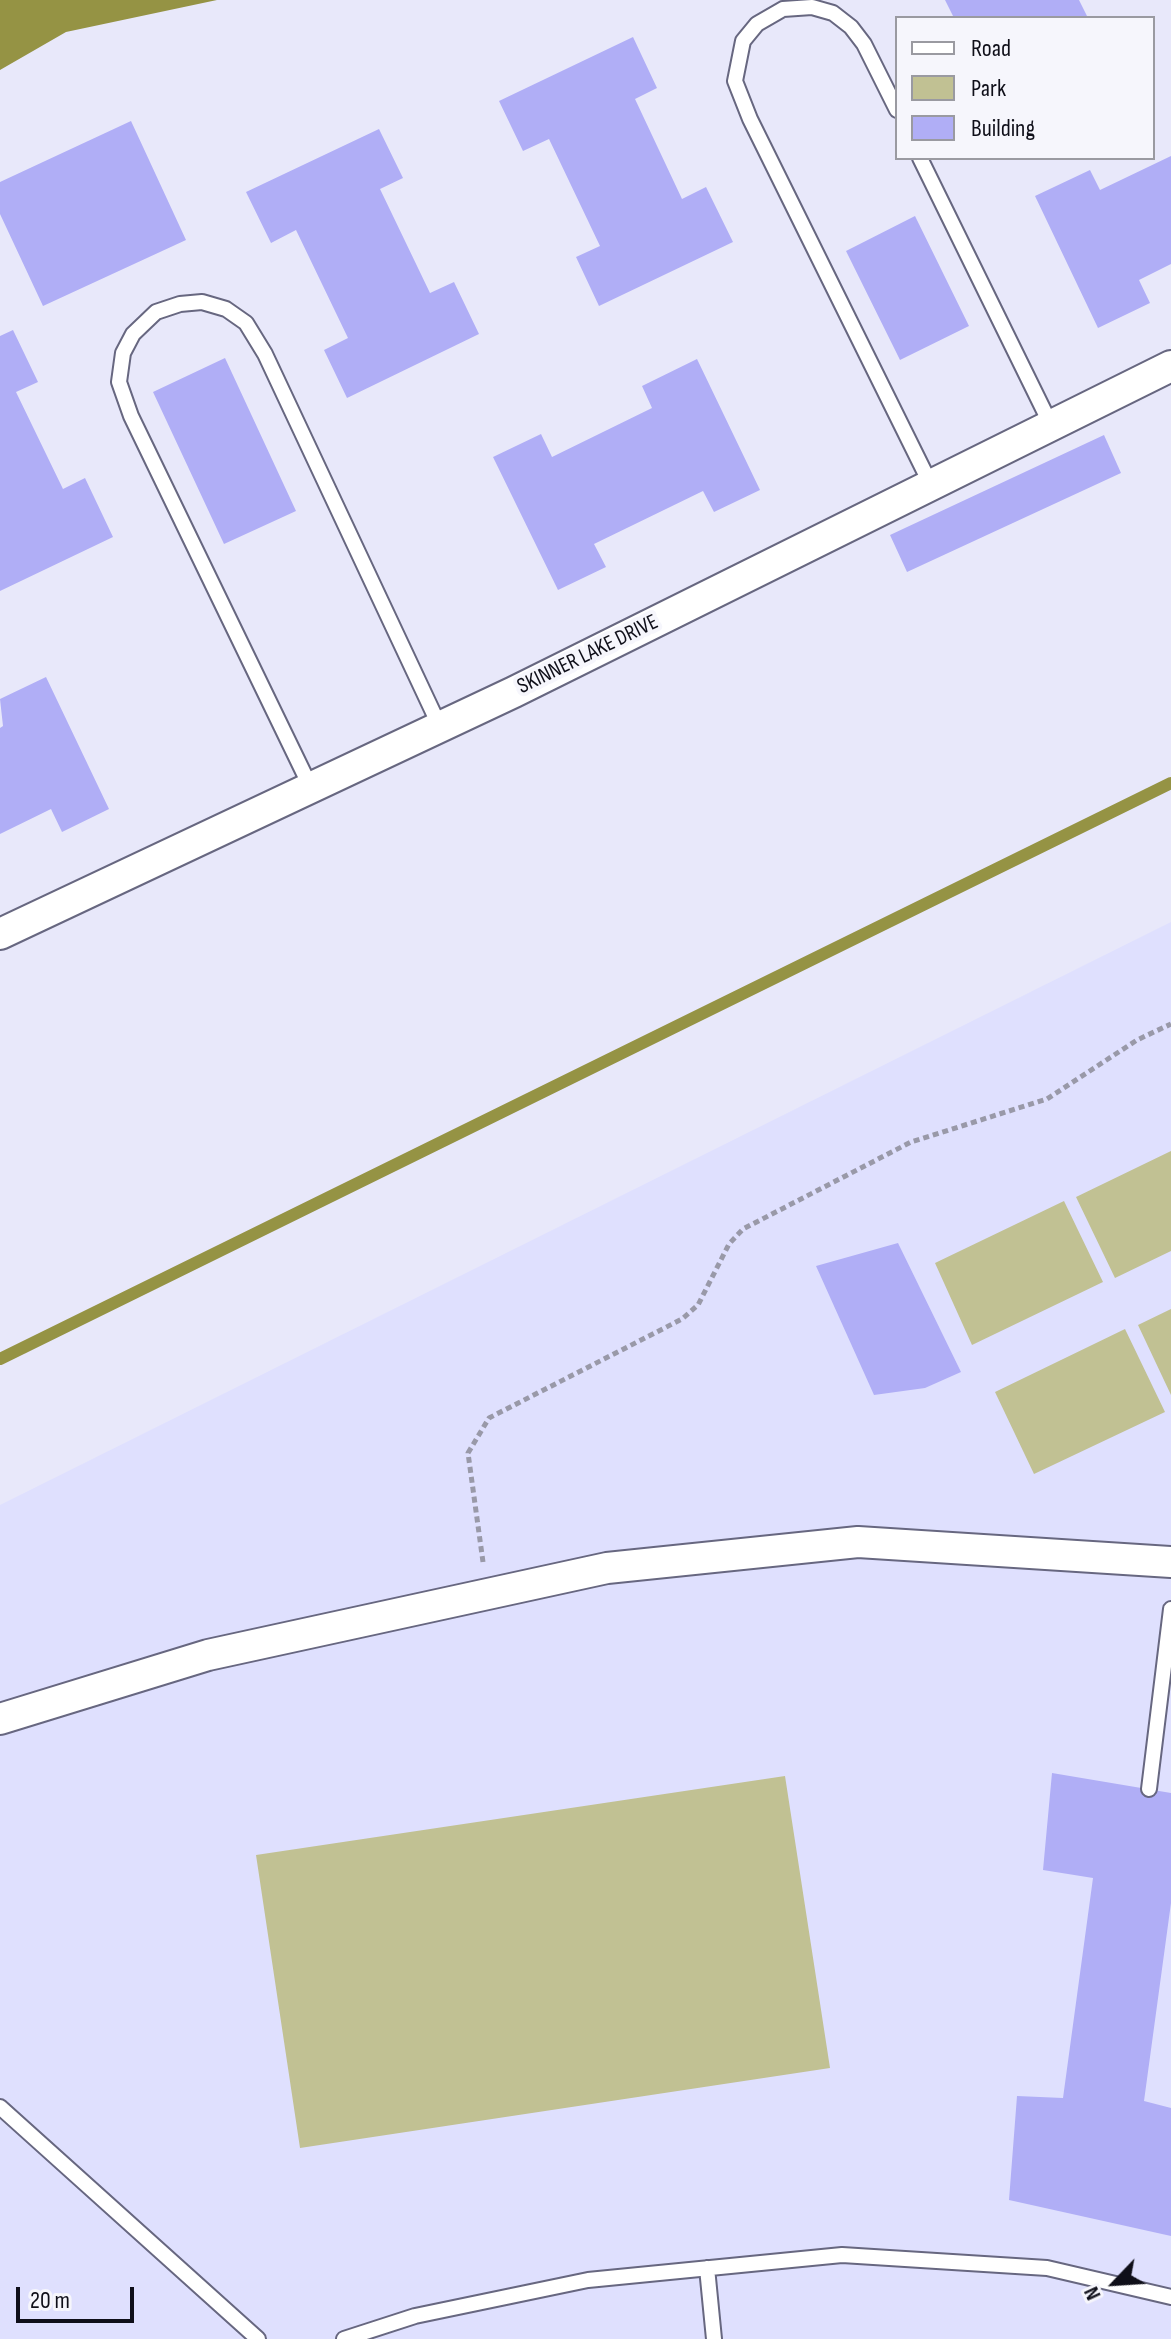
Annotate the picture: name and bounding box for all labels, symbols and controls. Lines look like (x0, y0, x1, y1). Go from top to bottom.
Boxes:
legend (895, 16, 1155, 160)
text: Road (971, 34, 1011, 63)
text: Park (971, 74, 1006, 103)
text: Building (971, 114, 1035, 143)
street label: SKINNER LAKE DRIVE (513, 609, 663, 701)
north arrow (1075, 2243, 1155, 2323)
scale bar (20, 2271, 138, 2321)
text: N (1078, 2282, 1108, 2304)
text: 20 m (30, 2286, 70, 2315)

